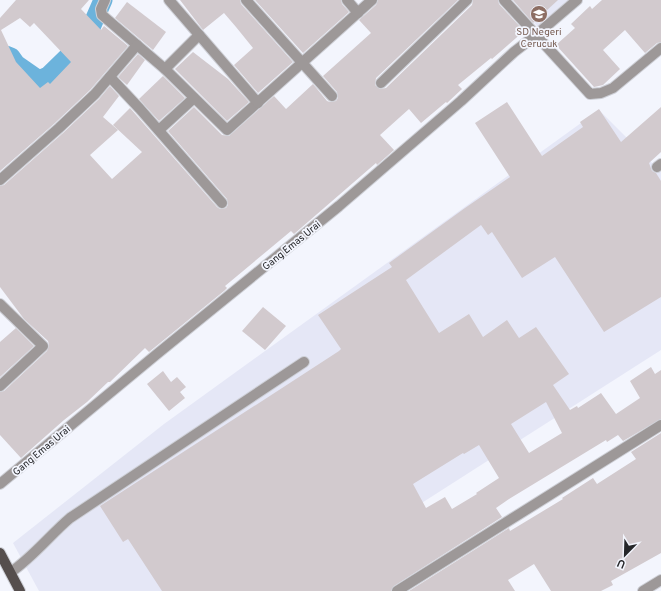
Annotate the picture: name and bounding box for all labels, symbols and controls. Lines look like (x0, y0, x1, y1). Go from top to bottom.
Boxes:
school or university icon: SD Negeri Cerucuk (529, 4, 549, 24)
place label: SD Negeri Cerucuk (516, 26, 562, 51)
street label: Gang Emas Urai (260, 219, 324, 274)
street label: Gang Emas Urai (11, 423, 73, 479)
north arrow (605, 535, 645, 575)
text: U (615, 555, 628, 571)

